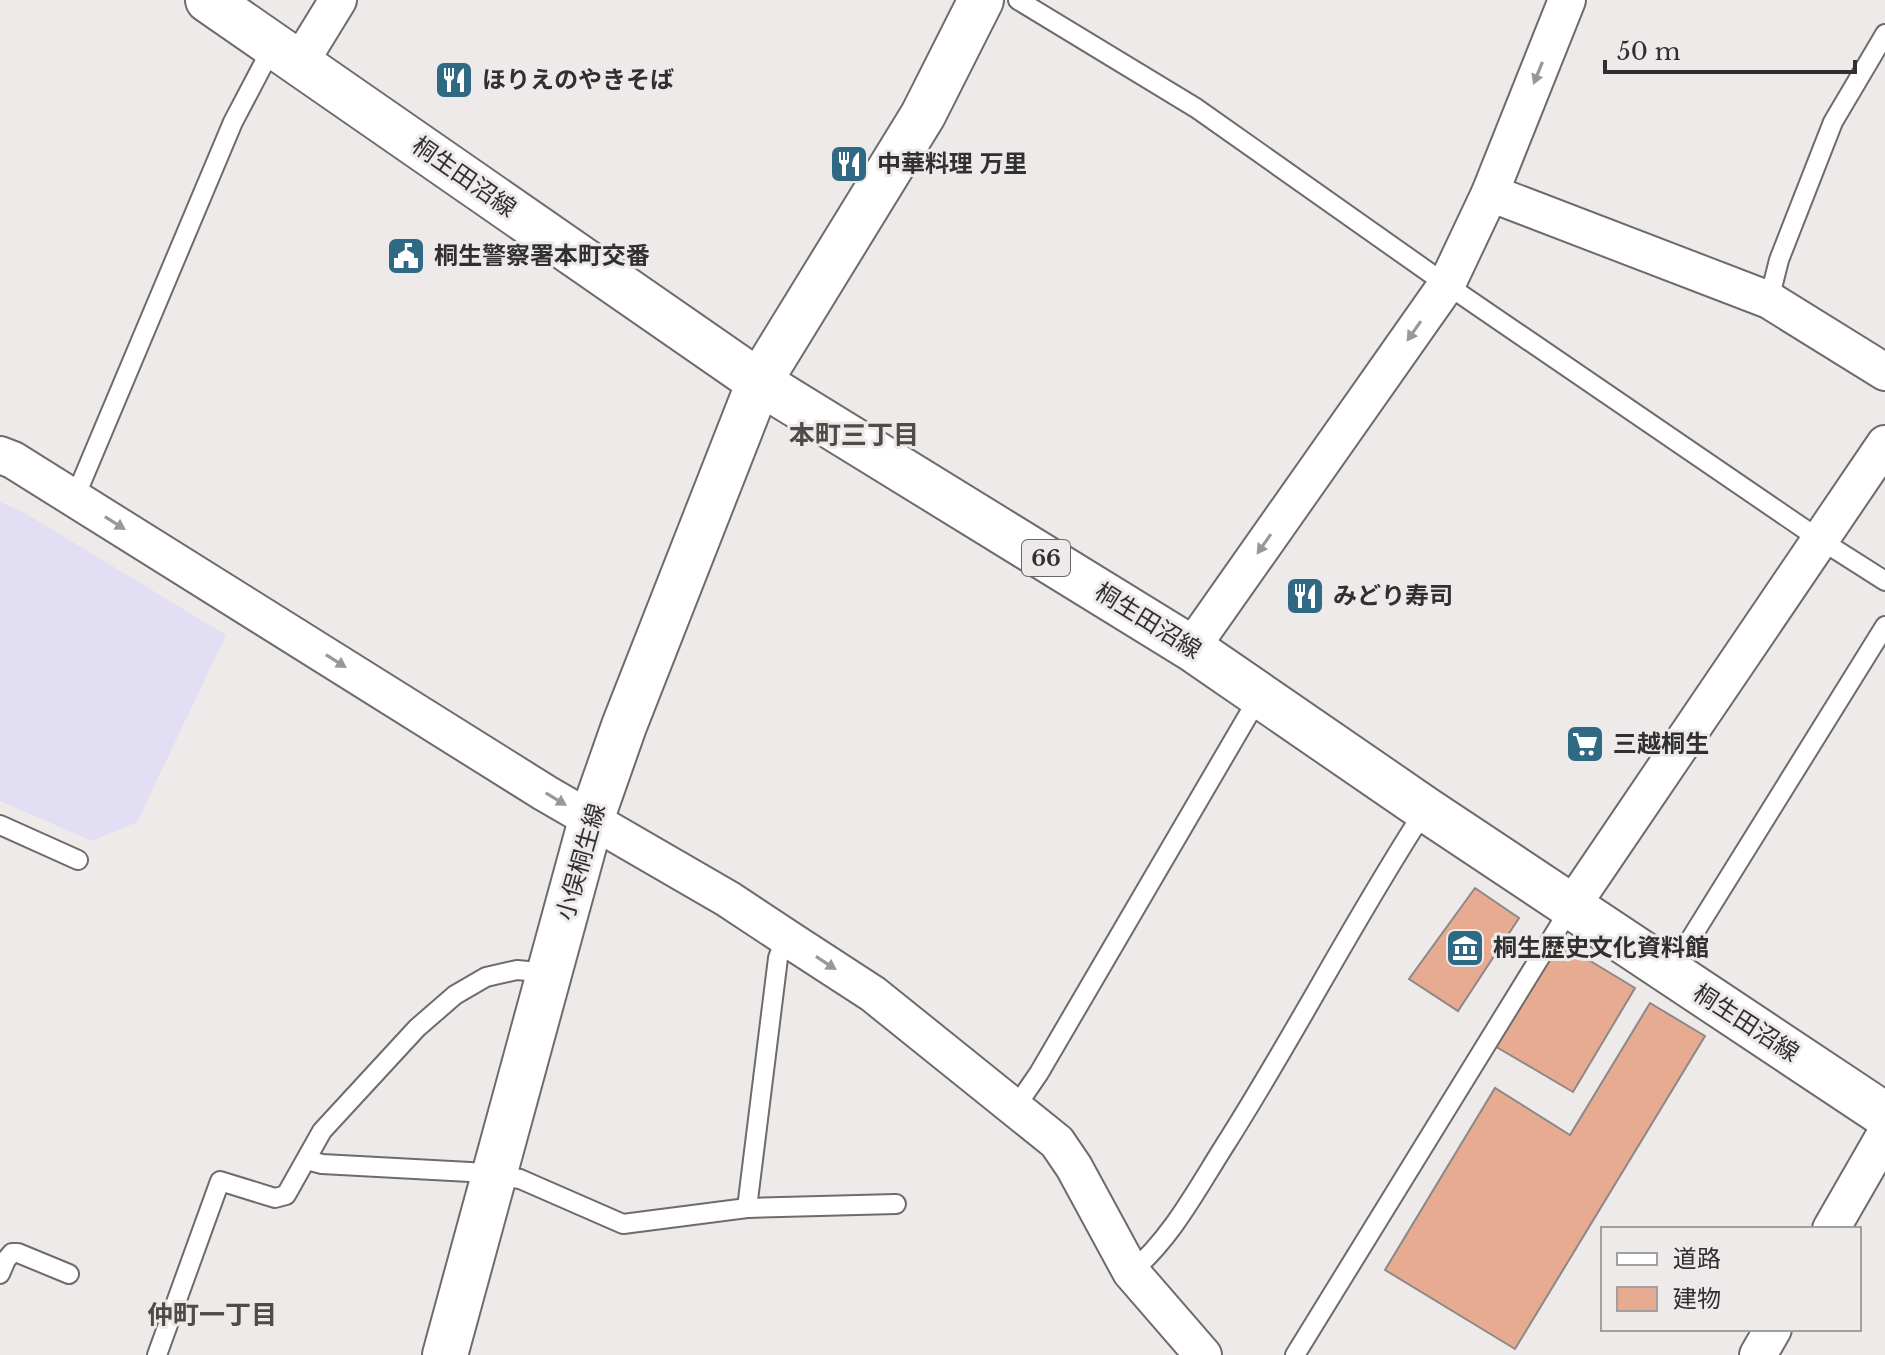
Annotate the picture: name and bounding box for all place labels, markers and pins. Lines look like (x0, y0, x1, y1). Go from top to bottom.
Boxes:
restaurant icon: ほりえのやきそば (433, 59, 475, 101)
place label: ほりえのやきそば (482, 65, 674, 94)
restaurant icon: 中華料理 万里 (828, 143, 870, 185)
place label: 中華料理 万里 (877, 149, 1027, 178)
public building icon: 桐生警察署本町交番 (385, 235, 427, 277)
place label: 桐生警察署本町交番 (434, 241, 650, 270)
restaurant icon: みどり寿司 (1284, 575, 1326, 617)
place label: みどり寿司 (1333, 581, 1453, 610)
supermarket icon: 三越桐生 (1564, 723, 1606, 765)
place label: 三越桐生 (1613, 729, 1709, 758)
museum icon: 桐生歴史文化資料館 (1444, 927, 1486, 969)
place label: 桐生歴史文化資料館 (1493, 933, 1709, 962)

